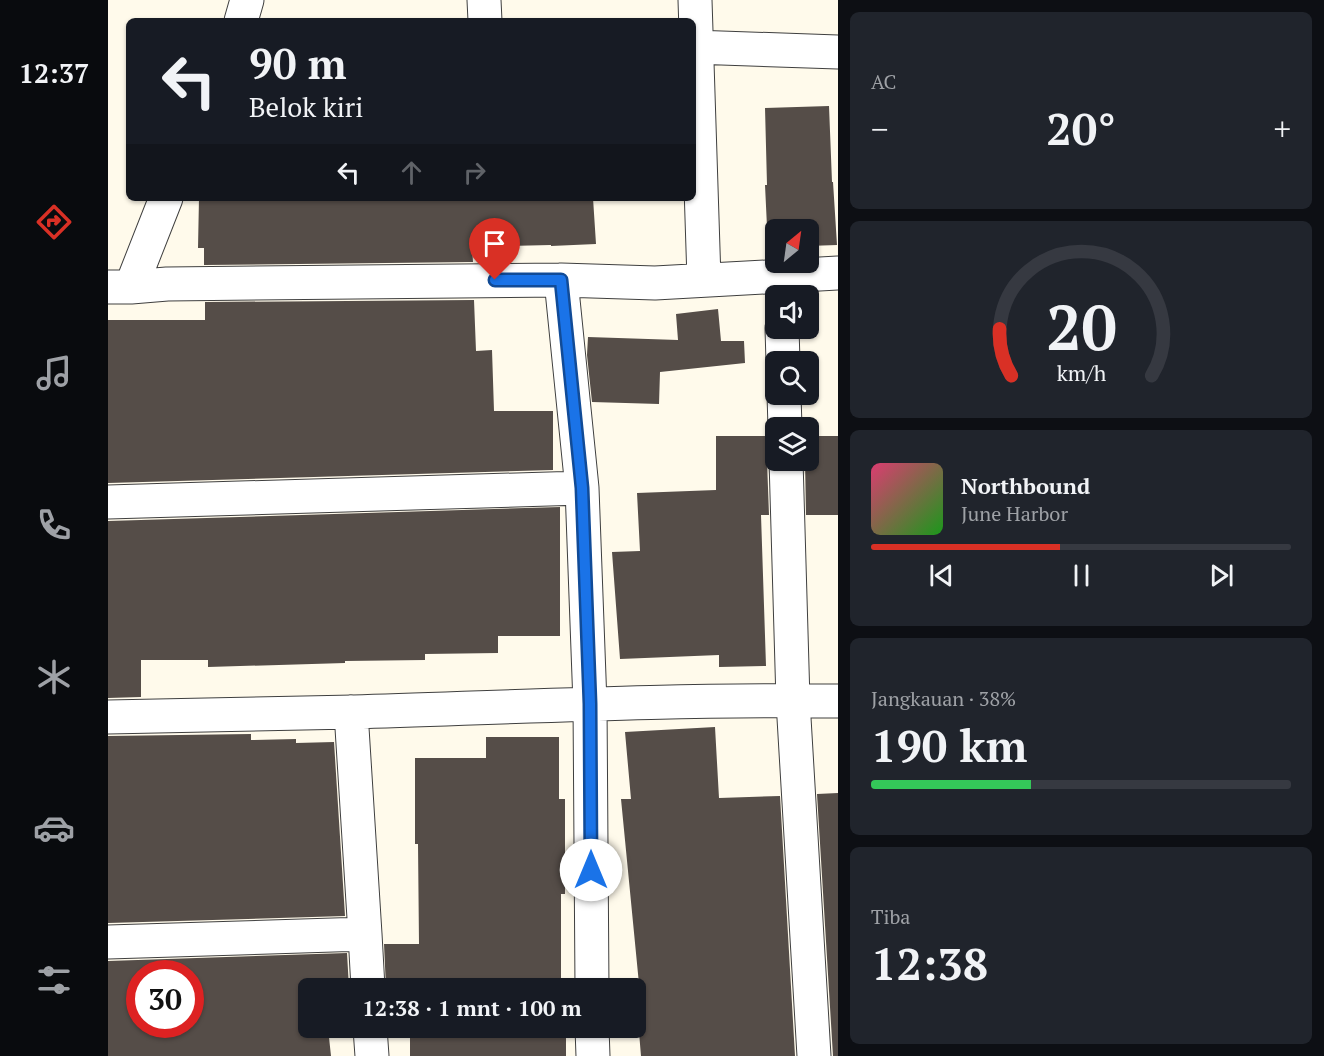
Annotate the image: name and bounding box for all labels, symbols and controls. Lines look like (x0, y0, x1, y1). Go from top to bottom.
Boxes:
text: 90 m (249, 35, 347, 91)
icon: left (150, 42, 228, 120)
text: 12:37 (19, 55, 89, 91)
text: AC (871, 68, 896, 95)
text: Belok kiri (249, 89, 363, 125)
text: 20° (1046, 98, 1116, 158)
text: − (871, 107, 889, 150)
text: + (1273, 107, 1291, 150)
icon: left (332, 156, 365, 189)
icon: ahead (395, 156, 428, 189)
icon: right (458, 156, 491, 189)
icon: directions (33, 201, 75, 243)
pin (469, 218, 520, 280)
north arrow (765, 219, 819, 273)
map controls (765, 219, 819, 471)
icon: arrive (478, 227, 511, 260)
button: sound (765, 285, 819, 339)
text: 20 (1046, 285, 1116, 368)
button: search (765, 351, 819, 405)
icon: music (33, 352, 75, 394)
text: km/h (1056, 360, 1106, 388)
button: layers (765, 417, 819, 471)
text: Northbound (961, 471, 1090, 500)
text: June Harbor (961, 500, 1068, 527)
icon: phone (33, 504, 75, 546)
icon: previous (925, 559, 958, 592)
icon: pause (1065, 559, 1098, 592)
icon: next (1205, 559, 1238, 592)
icon: climate (33, 656, 75, 698)
text: Jangkauan · 38% (871, 685, 1016, 712)
text: 190 km (871, 715, 1027, 775)
icon: car (33, 807, 75, 849)
position arrow (559, 838, 623, 902)
text: Tiba (871, 903, 910, 930)
text: 12:38 (871, 933, 988, 993)
icon: filters (33, 959, 75, 1001)
speed limit sign: 30 (126, 960, 204, 1038)
text: 12:38 · 1 mnt · 100 m (362, 993, 582, 1022)

